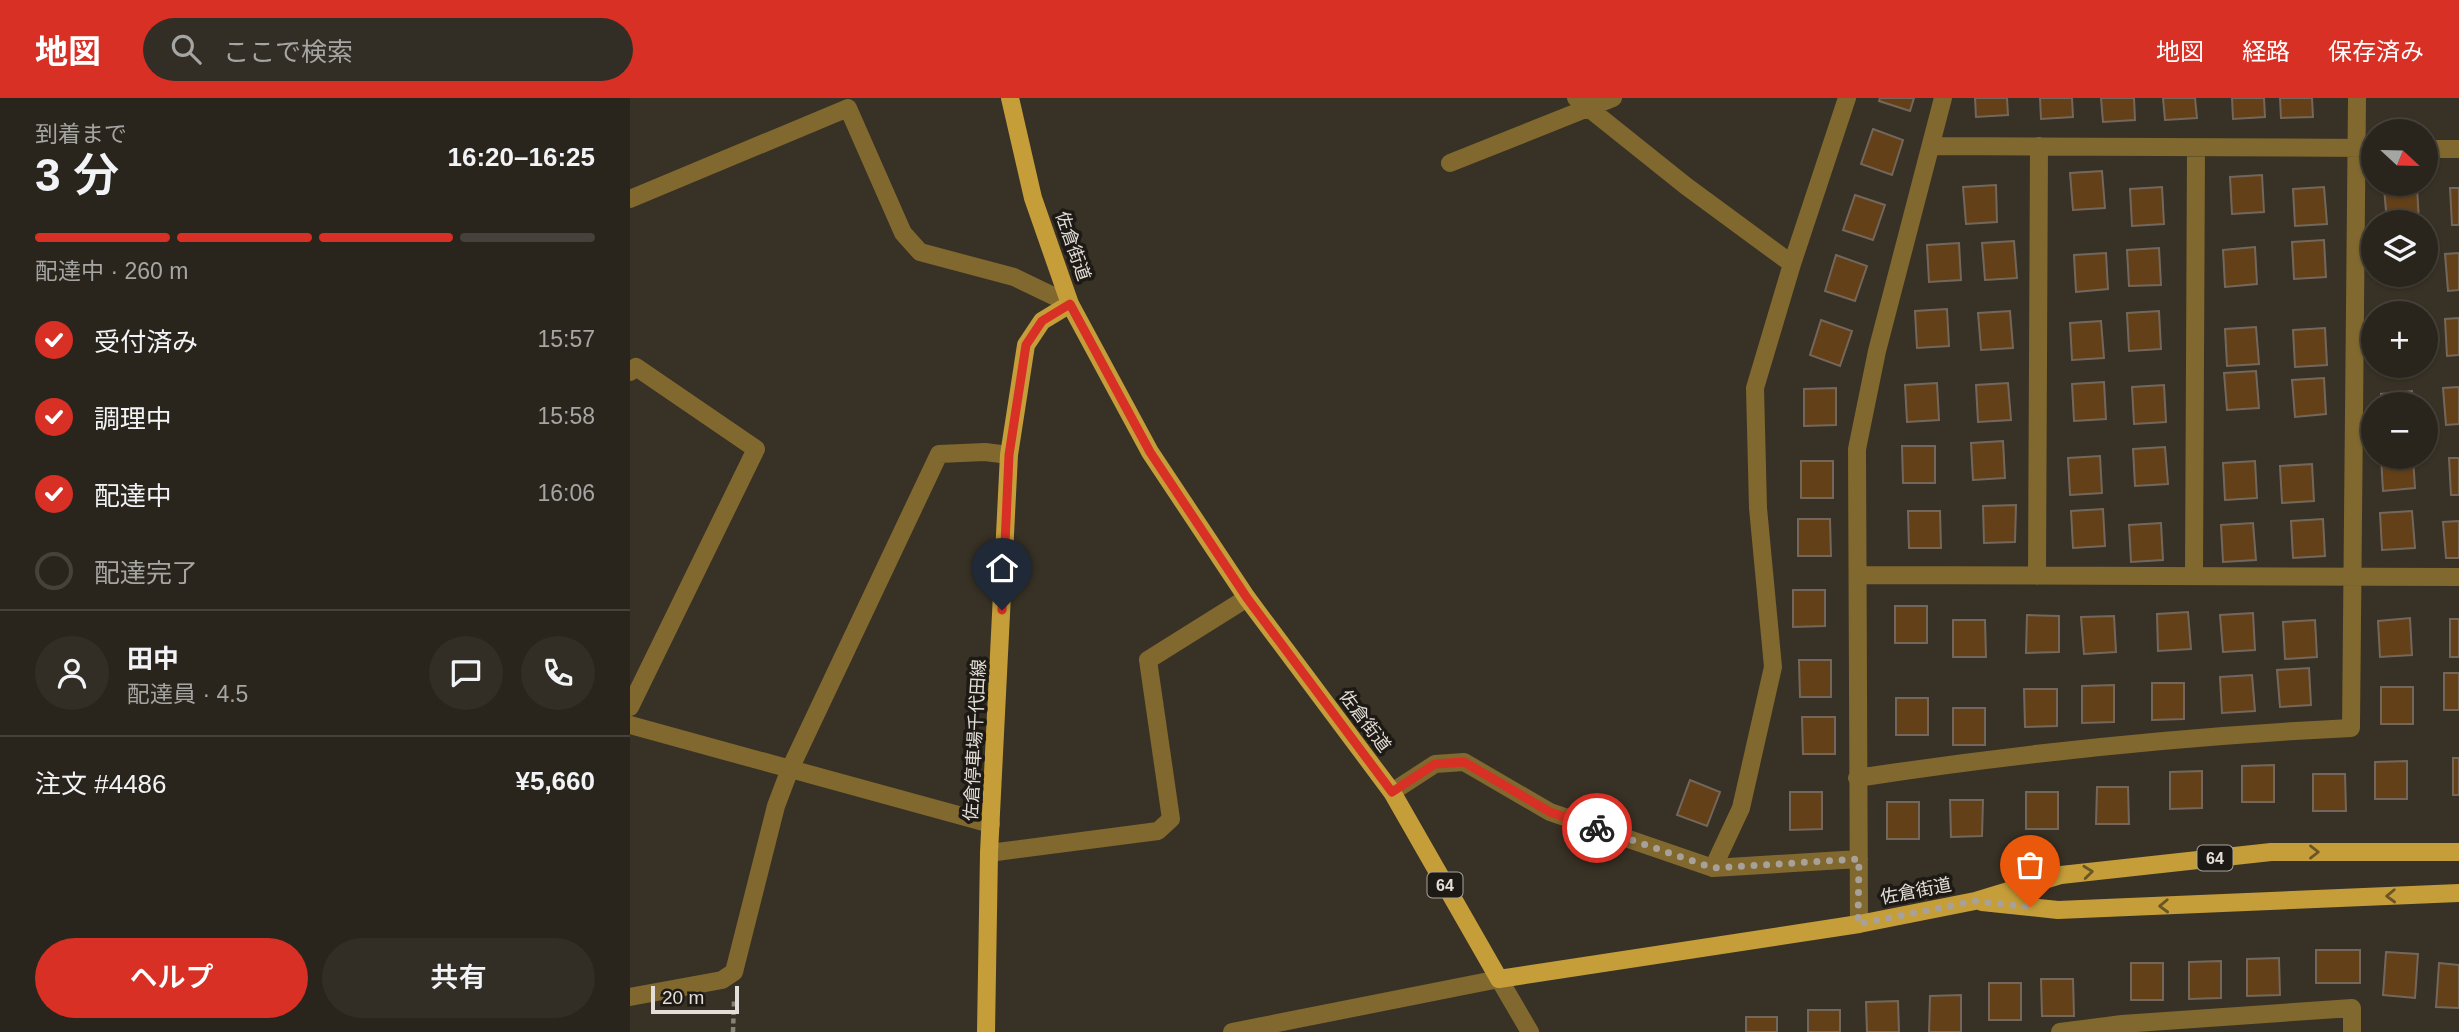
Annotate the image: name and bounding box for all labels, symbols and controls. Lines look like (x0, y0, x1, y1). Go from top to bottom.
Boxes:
search box (143, 18, 633, 81)
icon: search (167, 30, 205, 68)
text: 地図 (35, 33, 101, 70)
text: ここで検索 (223, 37, 353, 67)
text: 地図 (2156, 38, 2204, 65)
text: 経路 (2242, 38, 2290, 65)
text: 保存済み (2328, 38, 2424, 65)
north arrow (2361, 119, 2438, 196)
map controls (2361, 119, 2438, 469)
text: 到着まで (35, 121, 127, 147)
text: 16:20–16:25 (448, 142, 595, 172)
text: 3 分 (35, 149, 119, 201)
street label: 佐倉街道 (1052, 209, 1094, 283)
button: layers (2361, 210, 2438, 287)
text: 配達中 · 260 m (35, 258, 188, 284)
button: + (2361, 301, 2438, 378)
icon: check (35, 321, 73, 359)
text: 15:57 (537, 326, 595, 352)
text: 受付済み (94, 327, 198, 357)
button: − (2361, 392, 2438, 469)
icon: check (35, 398, 73, 436)
text: 15:58 (537, 403, 595, 429)
text: 調理中 (94, 404, 172, 434)
icon: check (35, 475, 73, 513)
text: 16:06 (537, 480, 595, 506)
text: 配達中 (94, 481, 172, 511)
pin (972, 538, 1032, 610)
icon: home (983, 549, 1021, 587)
text: 配達完了 (94, 558, 198, 588)
button: person (35, 636, 109, 710)
button: chat (429, 636, 503, 710)
button: phone (521, 636, 595, 710)
text: 田中 (127, 644, 179, 674)
street label: 佐倉停車場千代田線 (961, 659, 989, 821)
text: 配達員 · 4.5 (127, 681, 248, 707)
street label: 佐倉街道 (1335, 686, 1395, 756)
text: ¥5,660 (515, 766, 595, 796)
text: 注文 #4486 (35, 769, 167, 799)
courier (1562, 793, 1632, 863)
icon: bike (1578, 809, 1616, 847)
pin (2000, 835, 2060, 907)
one-way arrow (2310, 844, 2320, 860)
icon: bag (2011, 846, 2049, 884)
road number: 64 (2198, 846, 2232, 870)
one-way arrow (2083, 865, 2094, 880)
road number: 64 (1428, 872, 1462, 898)
street label: 佐倉街道 (1879, 874, 1953, 908)
one-way arrow (2385, 889, 2396, 904)
one-way arrow (2158, 898, 2169, 913)
button: ヘルプ (35, 938, 308, 1018)
button: 共有 (322, 938, 595, 1018)
scale bar (651, 983, 738, 1015)
text: 20 m (662, 987, 704, 1008)

